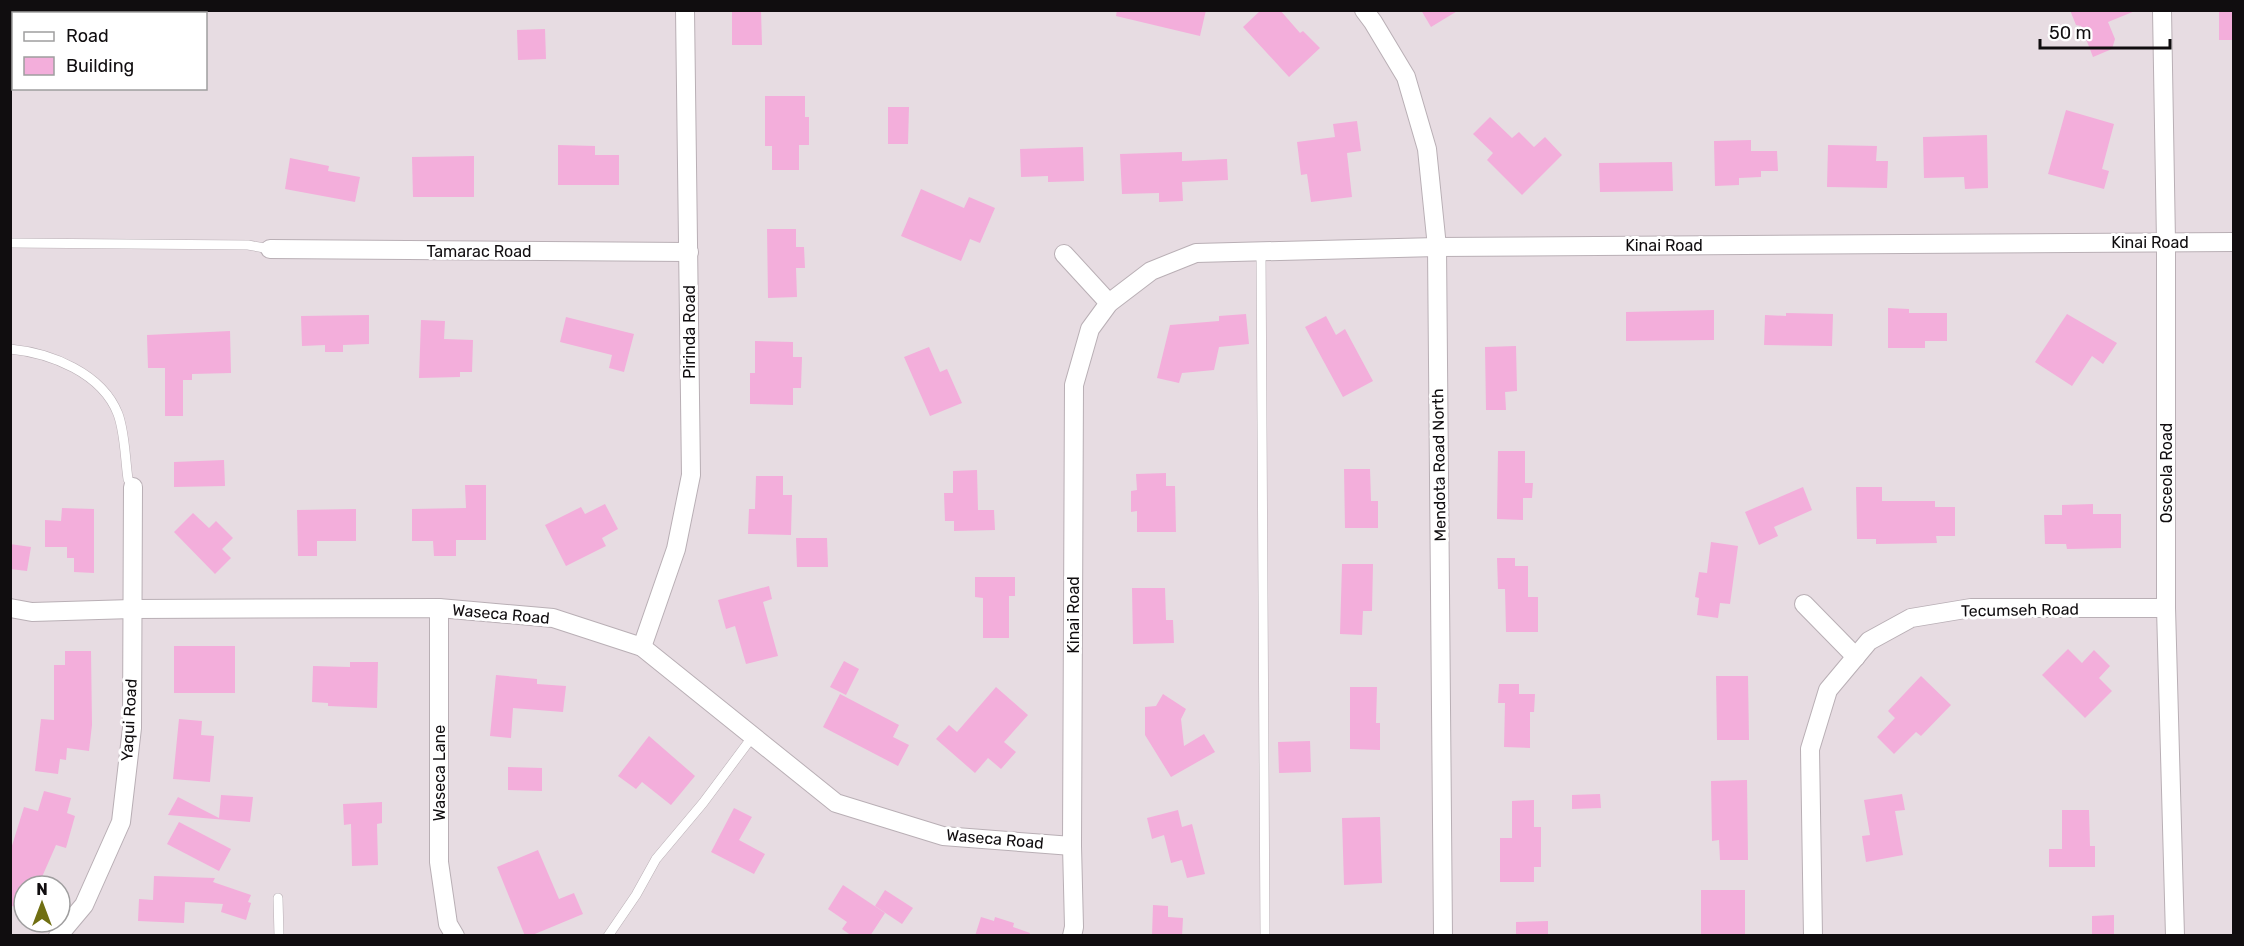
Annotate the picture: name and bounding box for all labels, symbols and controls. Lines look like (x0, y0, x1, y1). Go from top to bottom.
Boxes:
legend (12, 12, 207, 90)
scale bar (2040, 12, 2170, 50)
text: 50 m (2049, 22, 2092, 44)
text: Road (66, 25, 109, 47)
text: Building (66, 55, 134, 77)
street label: Kinai Road (2111, 233, 2189, 252)
street label: Kinai Road (1625, 236, 1703, 255)
street label: Tamarac Road (426, 242, 532, 261)
street label: Pirinda Road (680, 285, 699, 379)
street label: Mendota Road North (1428, 388, 1450, 542)
street label: Osceola Road (2157, 423, 2176, 523)
street label: Kinai Road (1064, 576, 1083, 654)
street label: Tecumseh Road (1961, 599, 2079, 621)
street label: Waseca Road (451, 600, 551, 628)
street label: Yaqui Road (117, 678, 141, 762)
street label: Waseca Lane (430, 725, 449, 821)
street label: Waseca Road (945, 825, 1045, 853)
north arrow (12, 874, 72, 934)
text: N (36, 880, 48, 899)

